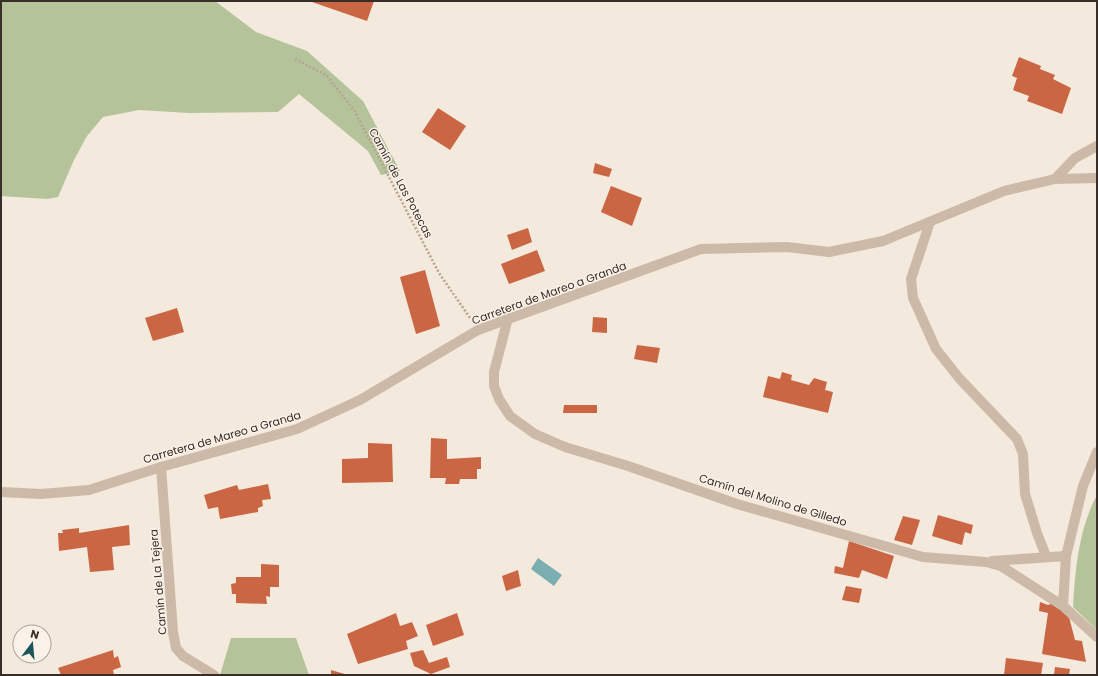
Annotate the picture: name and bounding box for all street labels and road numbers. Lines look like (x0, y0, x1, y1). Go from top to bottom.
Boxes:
street label: Camín de Las Potecas (365, 125, 437, 241)
street label: Carretera de Mareo a Granda (469, 257, 629, 329)
street label: Carretera de Mareo a Granda (141, 407, 303, 467)
street label: Camín del Molino de Gilledo (697, 470, 849, 530)
street label: Camín de La Tejera (145, 528, 171, 636)

